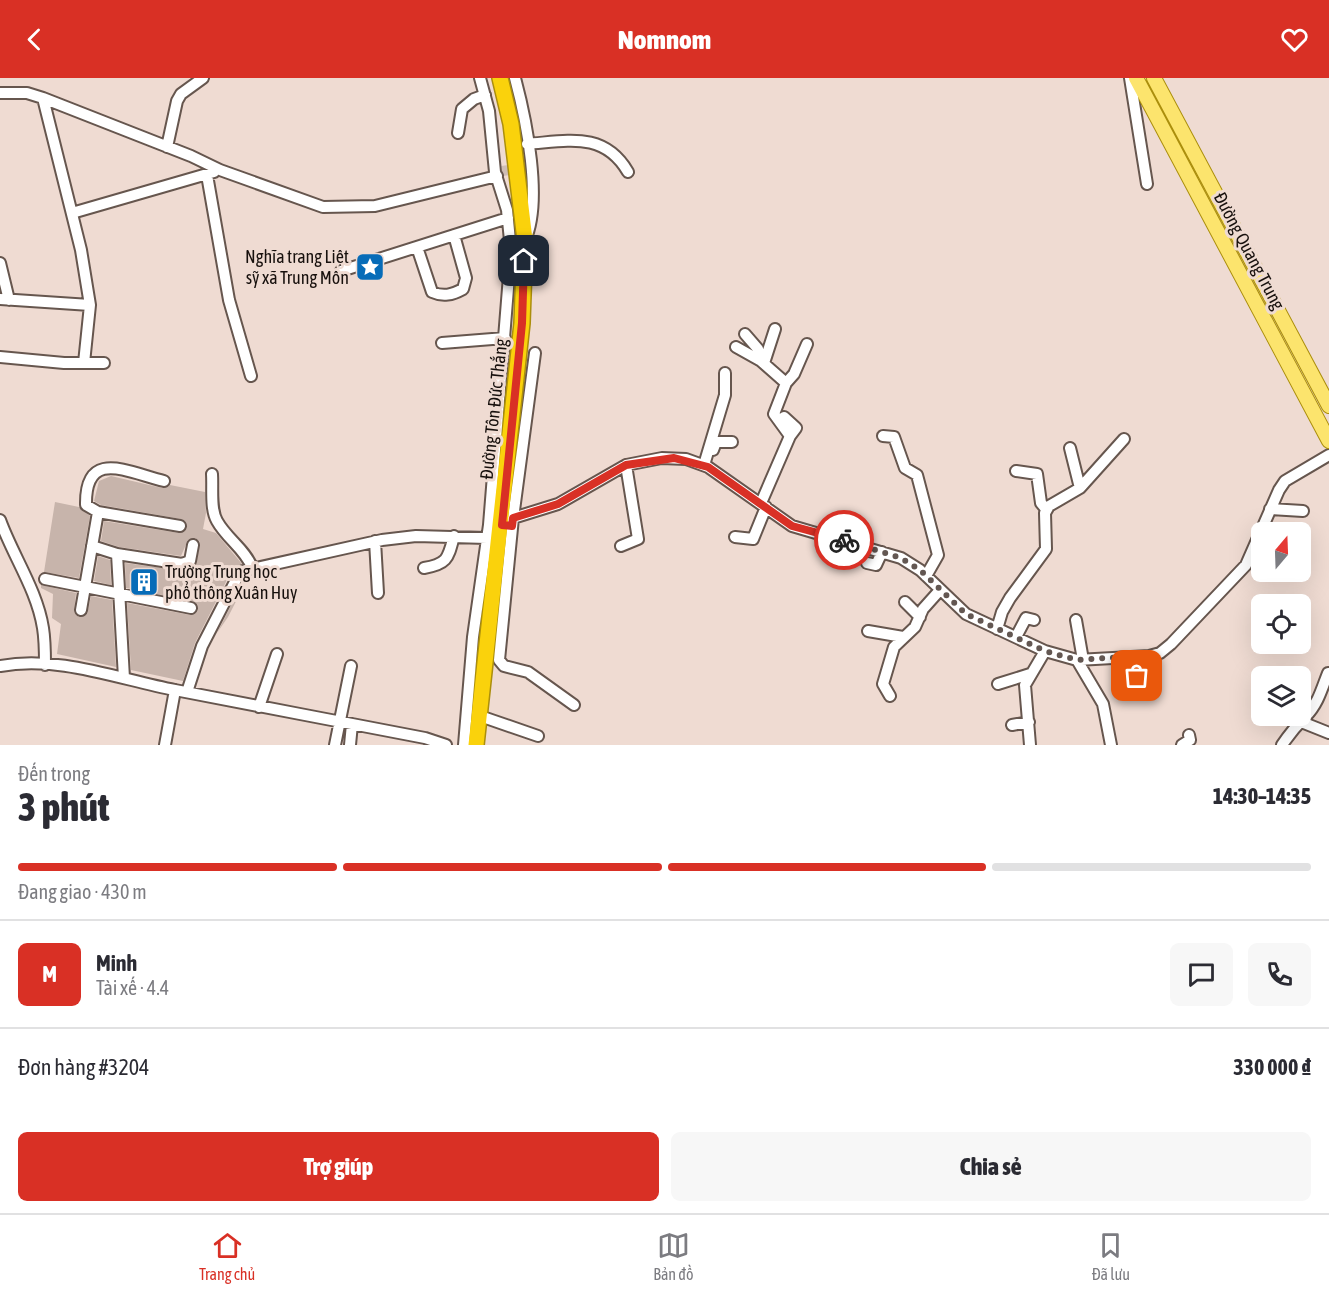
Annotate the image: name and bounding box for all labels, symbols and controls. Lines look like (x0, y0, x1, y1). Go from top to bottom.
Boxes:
icon: back (18, 23, 51, 56)
icon: heart (1278, 23, 1311, 56)
text: Nomnom (618, 24, 711, 55)
street label: Đường Quang Trung (1210, 188, 1289, 313)
pin (498, 235, 549, 286)
icon: home (507, 244, 540, 277)
place label: Nghĩa trang Liệt sỹ xã Trung Môn (245, 246, 349, 288)
place icon: Nghĩa trang Liệt sỹ xã Trung Môn (354, 251, 386, 283)
street label: Đường Tôn Đức Thắng (476, 337, 511, 480)
courier (814, 510, 874, 570)
north arrow (1251, 522, 1311, 582)
map controls (1251, 522, 1311, 726)
icon: bike (828, 524, 861, 557)
place label: Trường Trung học phổ thông Xuân Huy (165, 561, 297, 603)
building icon: Trường Trung học phổ thông Xuân Huy (128, 566, 160, 598)
button: locate (1251, 594, 1311, 654)
pin (1111, 650, 1162, 701)
icon: bag (1120, 659, 1153, 692)
button: layers (1251, 666, 1311, 726)
text: Đến trong (18, 762, 90, 785)
text: 14:30–14:35 (1213, 783, 1311, 809)
text: 3 phút (18, 785, 109, 829)
text: Đang giao · 430 m (18, 880, 147, 903)
button: chat (1170, 943, 1233, 1006)
button: phone (1248, 943, 1311, 1006)
text: Minh (96, 950, 137, 976)
text: M (42, 961, 57, 987)
text: Tài xế · 4.4 (96, 976, 169, 999)
text: Đơn hàng #3204 (18, 1054, 149, 1080)
text: 330 000 ₫ (1233, 1054, 1311, 1080)
button: Trợ giúp (18, 1132, 659, 1201)
button: Chia sẻ (671, 1132, 1311, 1201)
tab: Trang chủ (199, 1229, 255, 1283)
tab: Bản đồ (653, 1229, 694, 1283)
tab: Đã lưu (1092, 1229, 1130, 1283)

